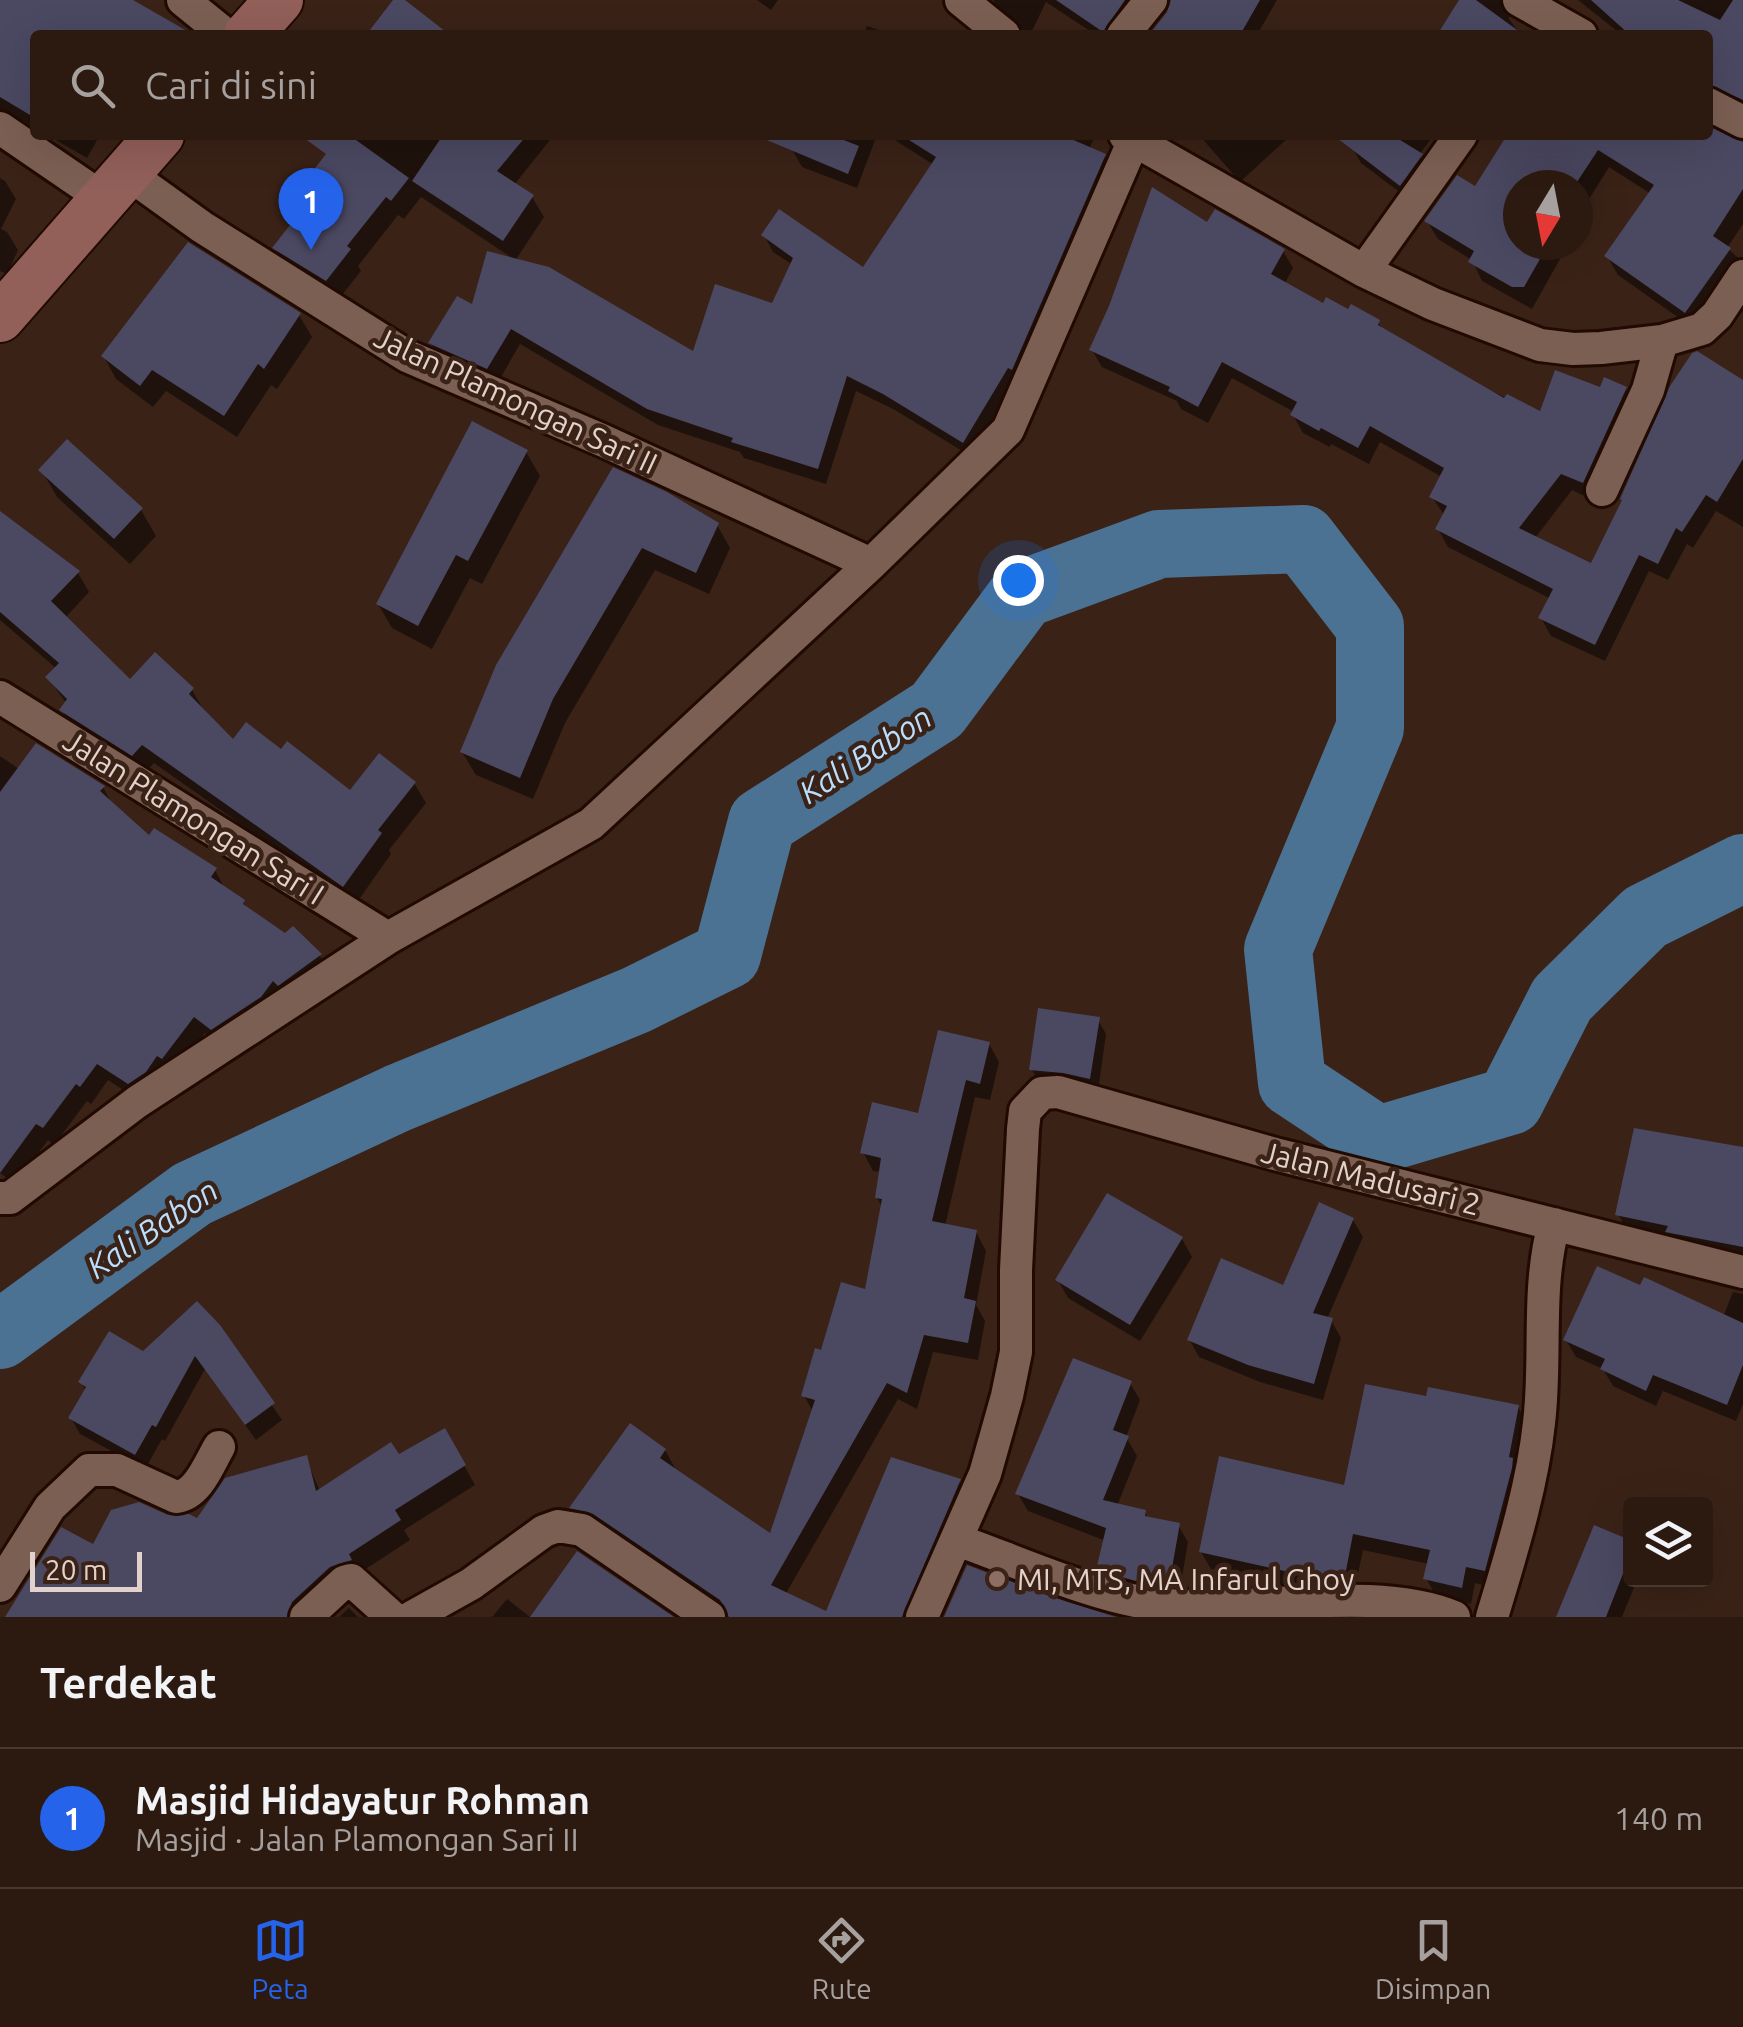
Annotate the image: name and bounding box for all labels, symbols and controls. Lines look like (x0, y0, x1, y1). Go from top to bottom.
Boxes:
search box (30, 30, 1713, 140)
icon: search (65, 58, 120, 113)
text: Cari di sini (145, 64, 317, 106)
pin: 1 (278, 168, 344, 250)
north arrow (1503, 170, 1593, 260)
street label: Jalan Plamongan Sari II (369, 319, 663, 481)
your location (993, 555, 1044, 606)
water label: Kali Babon (792, 698, 938, 810)
street label: Jalan Plamongan Sari I (58, 723, 330, 911)
street label: Jalan Madusari 2 (1258, 1134, 1484, 1222)
water label: Kali Babon (80, 1171, 224, 1285)
map controls (1623, 1497, 1713, 1587)
button: layers (1623, 1497, 1713, 1587)
scale bar (30, 1547, 142, 1592)
text: 20 m (45, 1554, 107, 1585)
place label: MI, MTS, MA Infarul Ghoy (1017, 1562, 1354, 1596)
marker: MI, MTS, MA Infarul Ghoy (986, 1568, 1008, 1590)
text: Terdekat (40, 1659, 217, 1706)
text: Masjid Hidayatur Rohman (135, 1779, 590, 1821)
text: 1 (63, 1800, 82, 1836)
text: 140 m (1614, 1800, 1703, 1836)
text: Masjid · Jalan Plamongan Sari II (135, 1821, 579, 1857)
tab: Peta (252, 1913, 309, 2004)
tab: Rute (812, 1913, 872, 2004)
tab: Disimpan (1375, 1913, 1491, 2004)

